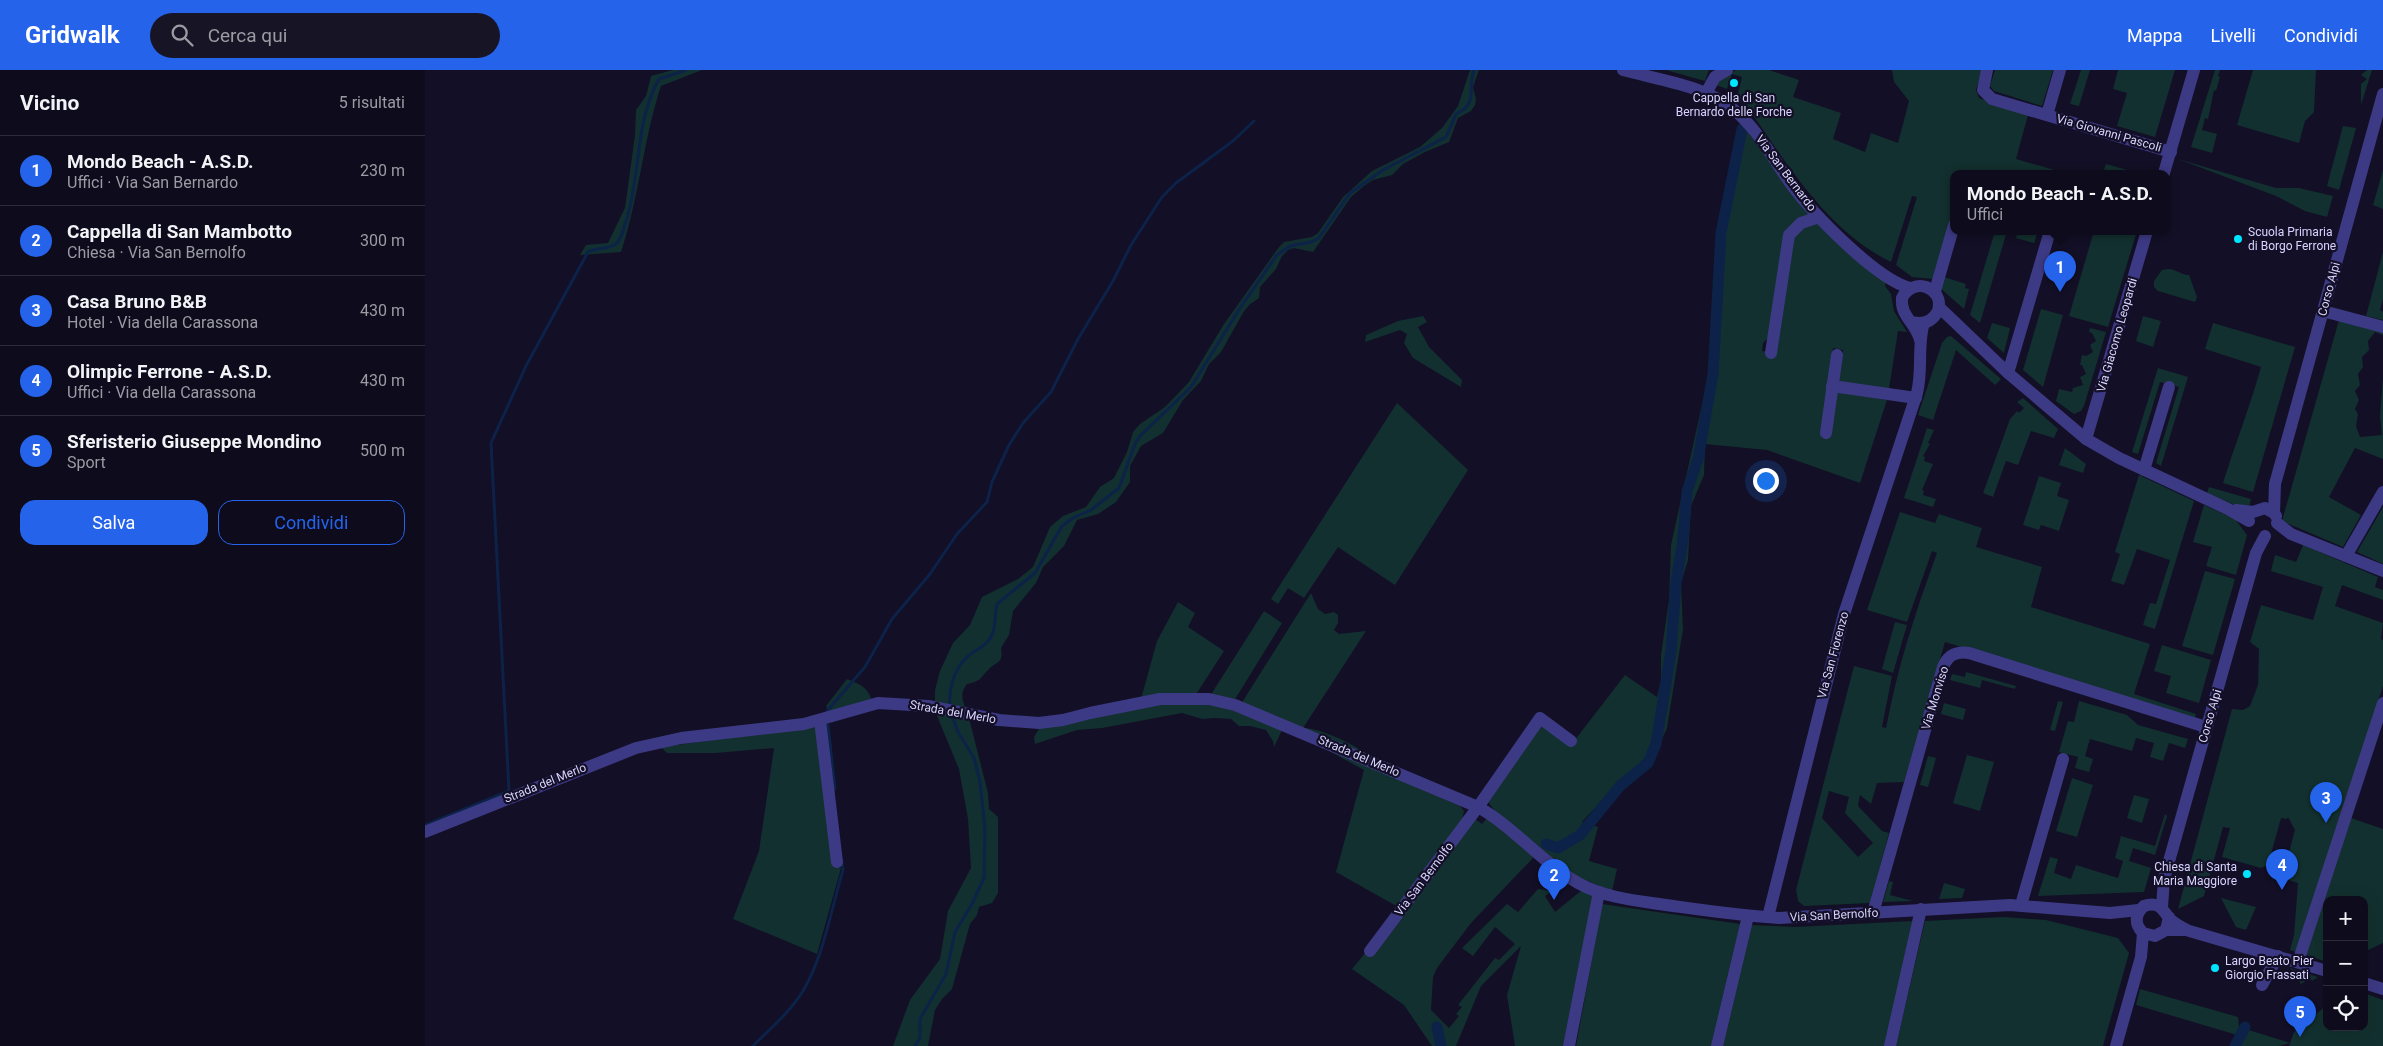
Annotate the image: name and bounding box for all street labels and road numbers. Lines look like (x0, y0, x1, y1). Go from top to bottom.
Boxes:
street label: Via Giovanni Pascoli (2055, 111, 2163, 155)
street label: Via San Bernardo (1753, 132, 1819, 214)
street label: Corso Alpi (2315, 260, 2343, 317)
street label: Via Giacomo Leopardi (2094, 276, 2140, 394)
street label: Via San Fiorenzo (1815, 610, 1851, 700)
street label: Via Monviso (1919, 664, 1951, 732)
street label: Corso Alpi (2196, 687, 2224, 744)
street label: Strada del Merlo (909, 698, 997, 727)
street label: Strada del Merlo (1316, 732, 1402, 780)
street label: Strada del Merlo (502, 760, 588, 806)
street label: Via San Bernolfo (1392, 839, 1456, 919)
street label: Via San Bernolfo (1789, 906, 1879, 924)

